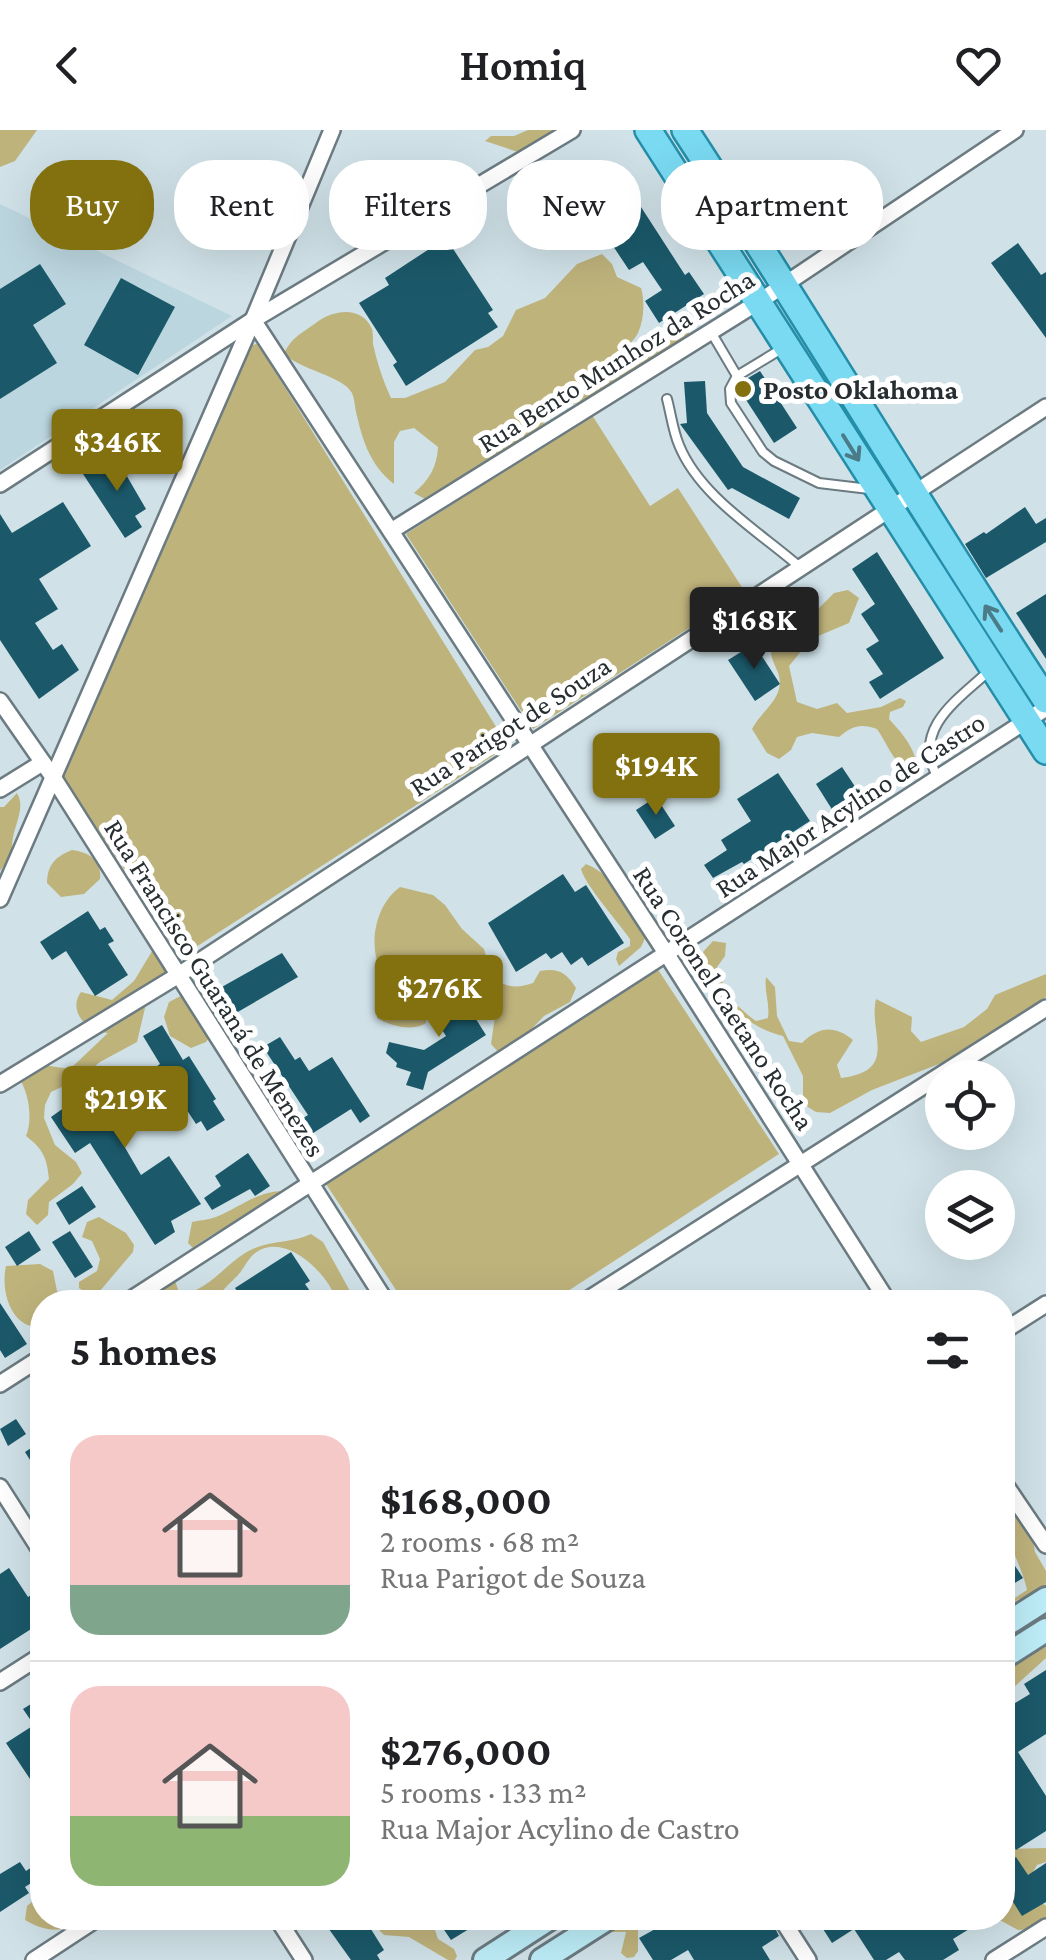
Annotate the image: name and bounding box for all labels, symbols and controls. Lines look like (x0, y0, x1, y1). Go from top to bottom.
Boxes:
icon: back (40, 38, 95, 93)
icon: heart (951, 38, 1006, 93)
text: Homiq (460, 40, 586, 90)
chip: Buy (30, 160, 154, 250)
chip: Rent (174, 160, 309, 250)
chip: Filters (329, 160, 487, 250)
chip: New (507, 160, 641, 250)
chip: Apartment (661, 160, 883, 250)
street label: Rua Bento Munhoz da Rocha (472, 263, 760, 459)
place label: Posto Oklahoma (763, 374, 958, 405)
marker: Posto Oklahoma (732, 378, 754, 400)
pin: $346K (47, 409, 187, 494)
text: $346K (74, 423, 160, 459)
one-way arrow (841, 433, 861, 462)
pin: $168K (684, 587, 824, 672)
text: $168K (712, 601, 796, 637)
one-way arrow (982, 605, 1003, 633)
street label: Rua Parigot de Souza (404, 650, 616, 802)
street label: Rua Major Acylino de Castro (710, 706, 990, 904)
pin: $194K (586, 733, 726, 818)
text: $194K (615, 747, 697, 783)
street label: Rua Francisco Guaraná de Menezes (98, 814, 332, 1162)
street label: Rua Coronel Caetano Rocha (627, 860, 821, 1136)
pin: $276K (369, 955, 509, 1040)
text: $276K (397, 969, 481, 1005)
map controls (925, 1060, 1015, 1260)
button: locate (925, 1060, 1015, 1150)
pin: $219K (55, 1066, 195, 1151)
text: $219K (84, 1080, 166, 1116)
button: layers (925, 1170, 1015, 1260)
icon: filters (920, 1323, 975, 1378)
text: 5 homes (70, 1327, 217, 1374)
icon: home (150, 1475, 270, 1595)
text: $168,000 (380, 1476, 552, 1523)
text: 2 rooms · 68 m² (380, 1523, 579, 1559)
text: Rua Parigot de Souza (380, 1559, 646, 1595)
icon: home (150, 1726, 270, 1846)
text: $276,000 (380, 1727, 551, 1774)
text: 5 rooms · 133 m² (380, 1774, 587, 1810)
text: Rua Major Acylino de Castro (380, 1810, 740, 1846)

